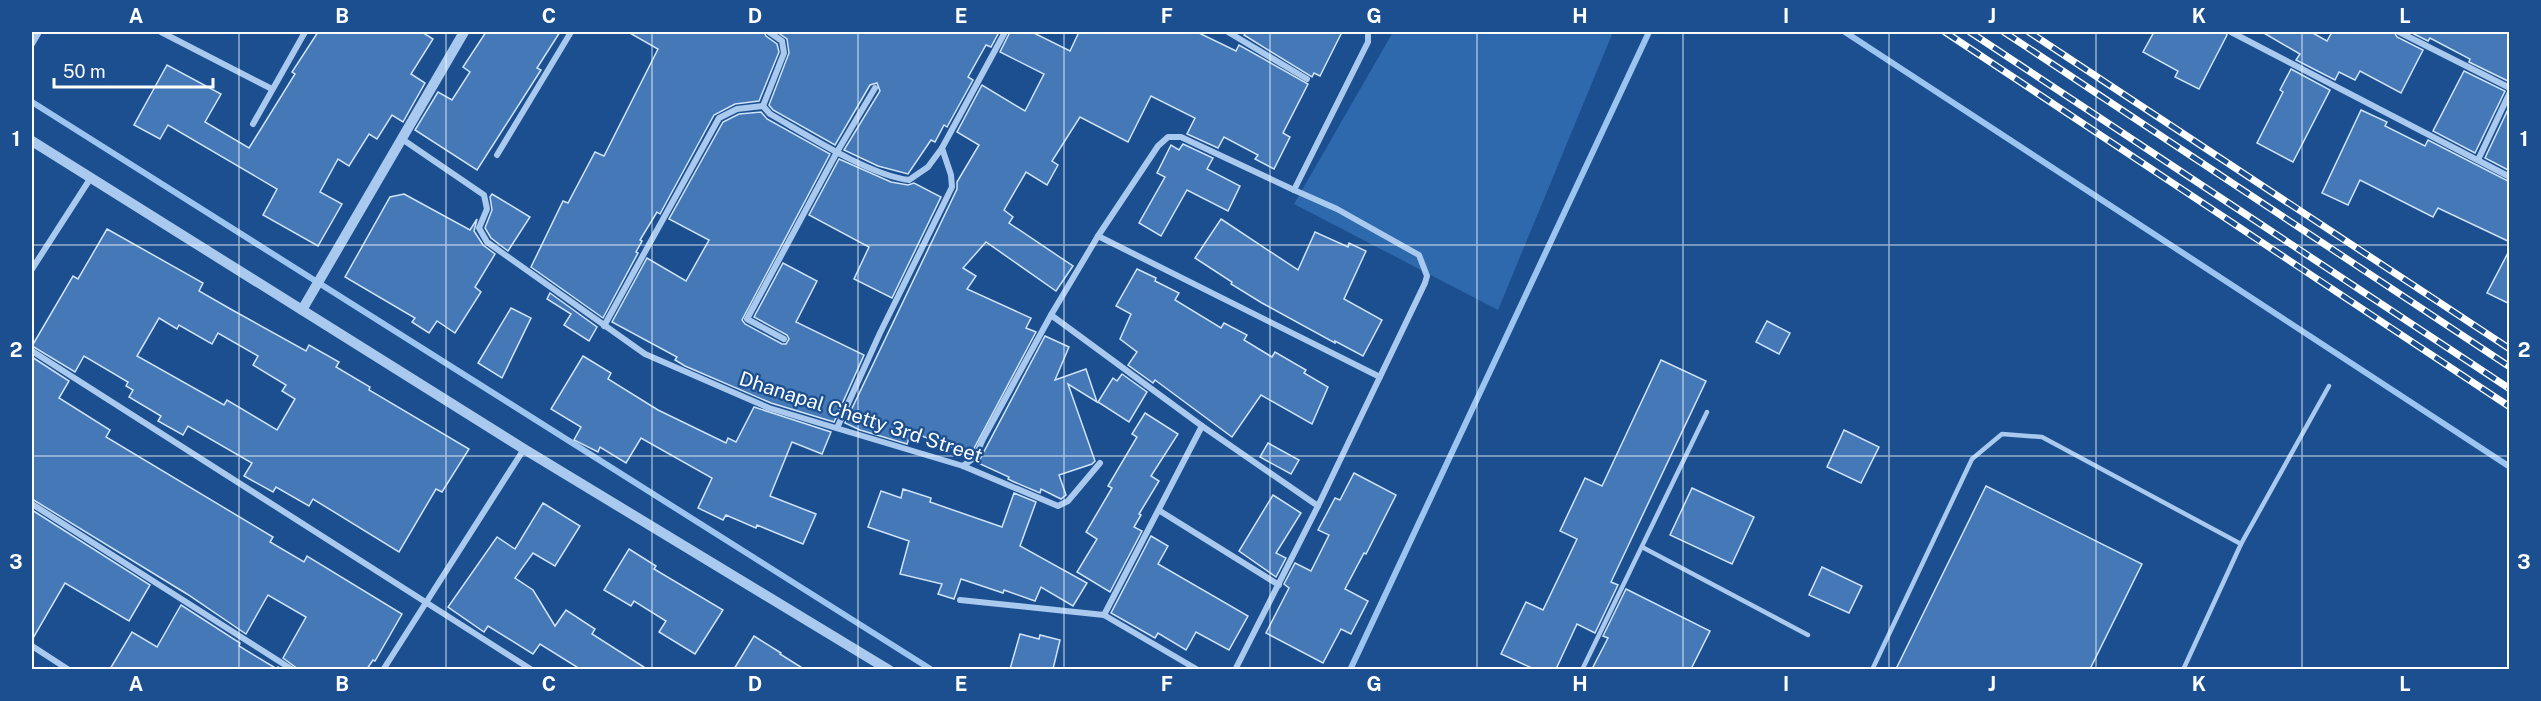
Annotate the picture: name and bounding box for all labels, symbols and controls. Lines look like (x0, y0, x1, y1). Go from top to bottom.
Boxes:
text: A (129, 4, 143, 28)
text: B (335, 4, 349, 28)
text: C (542, 4, 556, 28)
text: D (748, 4, 762, 28)
text: E (955, 4, 967, 28)
text: F (1161, 4, 1173, 28)
text: G (1366, 4, 1382, 28)
text: H (1572, 4, 1588, 28)
text: I (1783, 4, 1789, 28)
text: J (1988, 4, 1996, 28)
text: K (2192, 4, 2206, 28)
text: L (2399, 4, 2411, 28)
scale bar (54, 51, 213, 89)
text: 50 m (63, 61, 106, 82)
text: 1 (12, 127, 20, 151)
text: 1 (2520, 127, 2528, 151)
text: 2 (10, 338, 22, 362)
text: 2 (2518, 338, 2530, 362)
street label: Dhanapal Chetty 3rd Street (736, 366, 986, 468)
text: 3 (9, 550, 23, 574)
text: 3 (2517, 550, 2531, 574)
text: A (129, 672, 143, 696)
text: B (335, 672, 349, 696)
text: C (542, 672, 556, 696)
text: D (748, 672, 762, 696)
text: E (955, 672, 967, 696)
text: F (1161, 672, 1173, 696)
text: G (1366, 672, 1382, 696)
text: H (1572, 672, 1588, 696)
text: I (1783, 672, 1789, 696)
text: J (1988, 672, 1996, 696)
text: K (2192, 672, 2206, 696)
text: L (2399, 672, 2411, 696)

